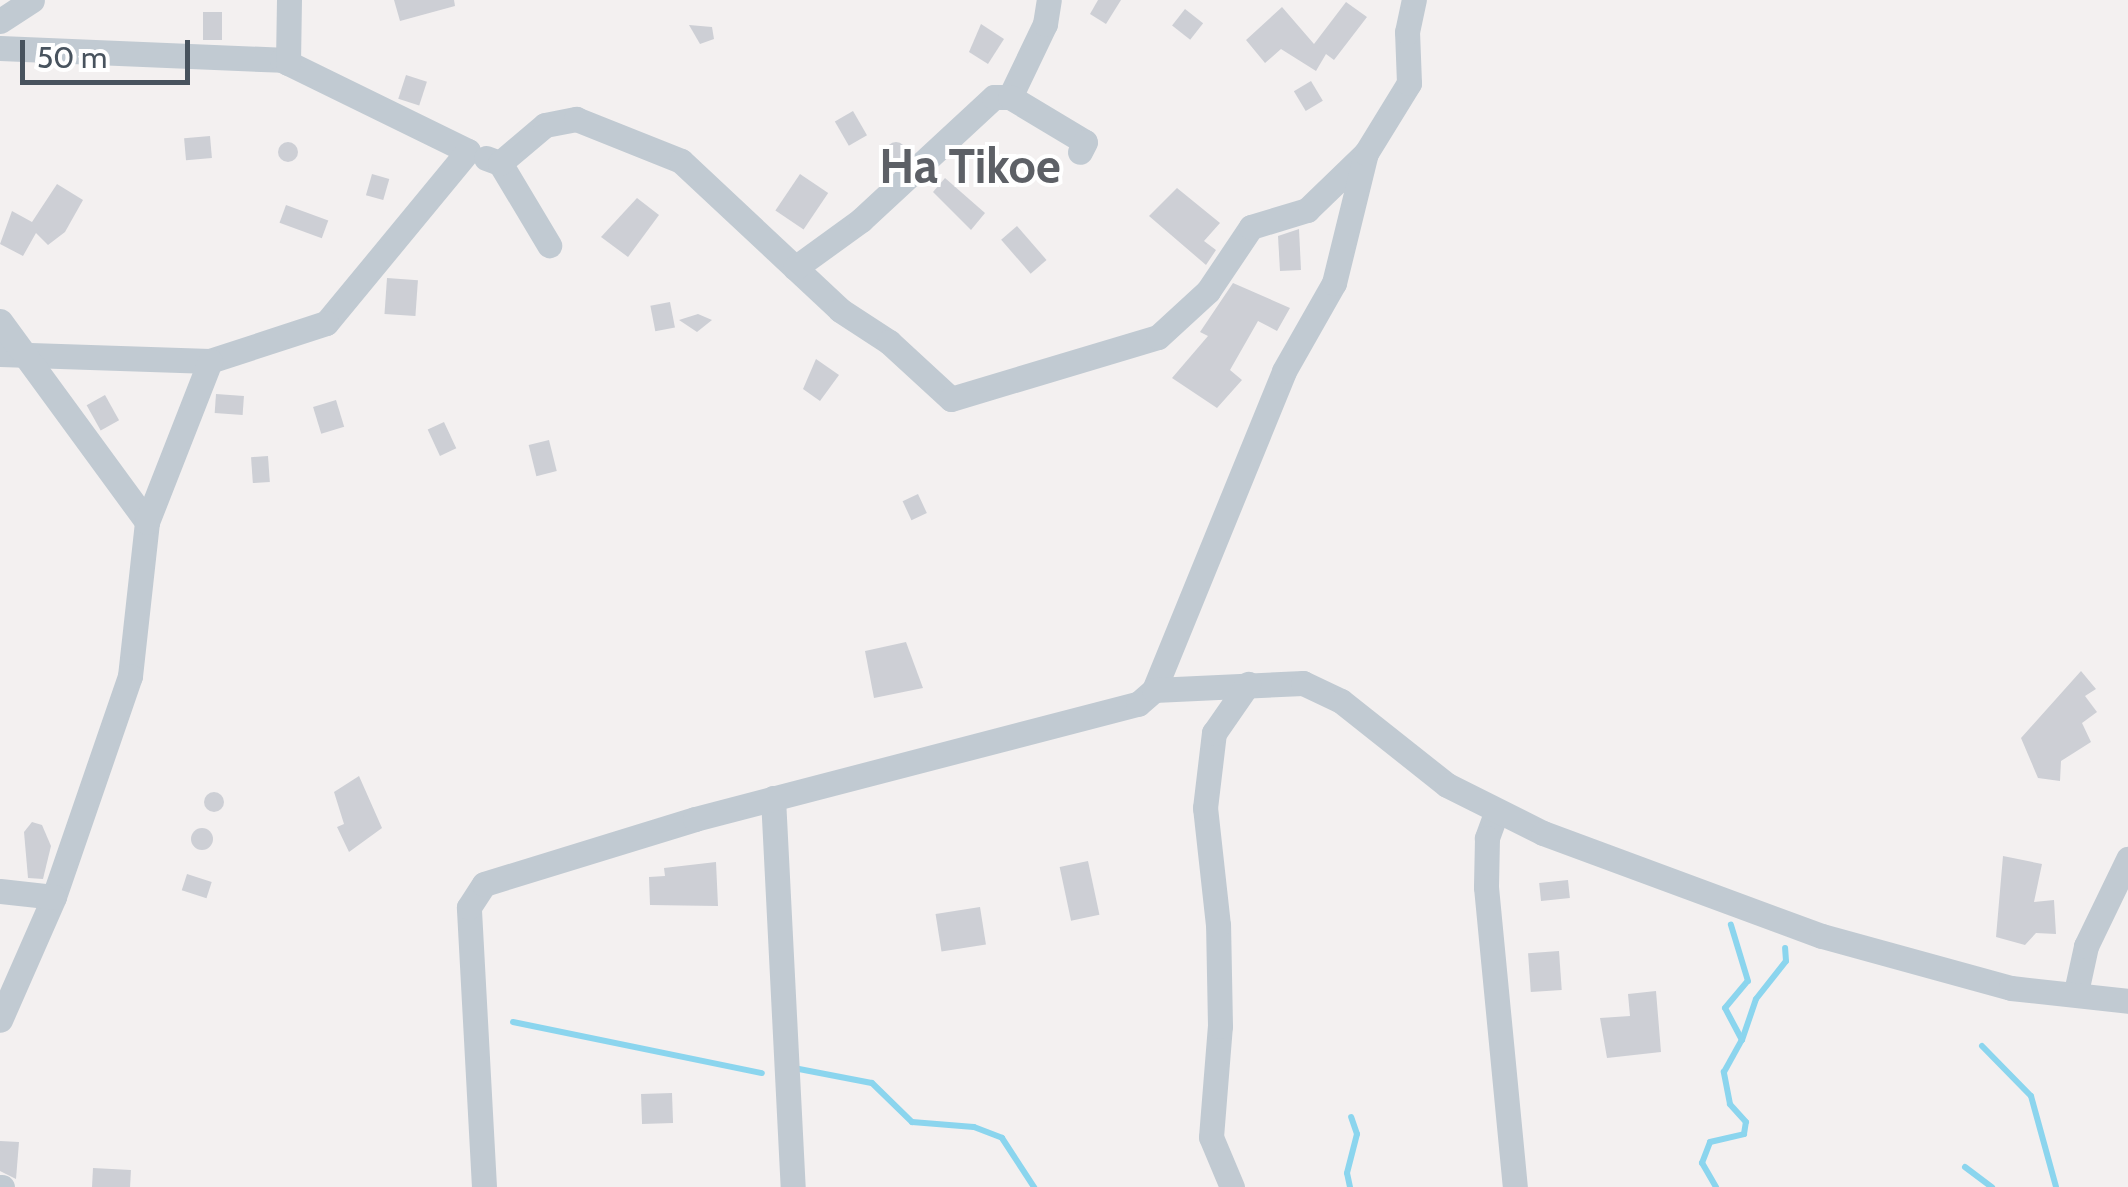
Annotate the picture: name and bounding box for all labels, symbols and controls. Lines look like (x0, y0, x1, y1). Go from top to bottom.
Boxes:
scale bar (25, 20, 195, 82)
text: 50 m (37, 39, 107, 76)
district label: Ha Tikoe (879, 138, 1061, 196)

